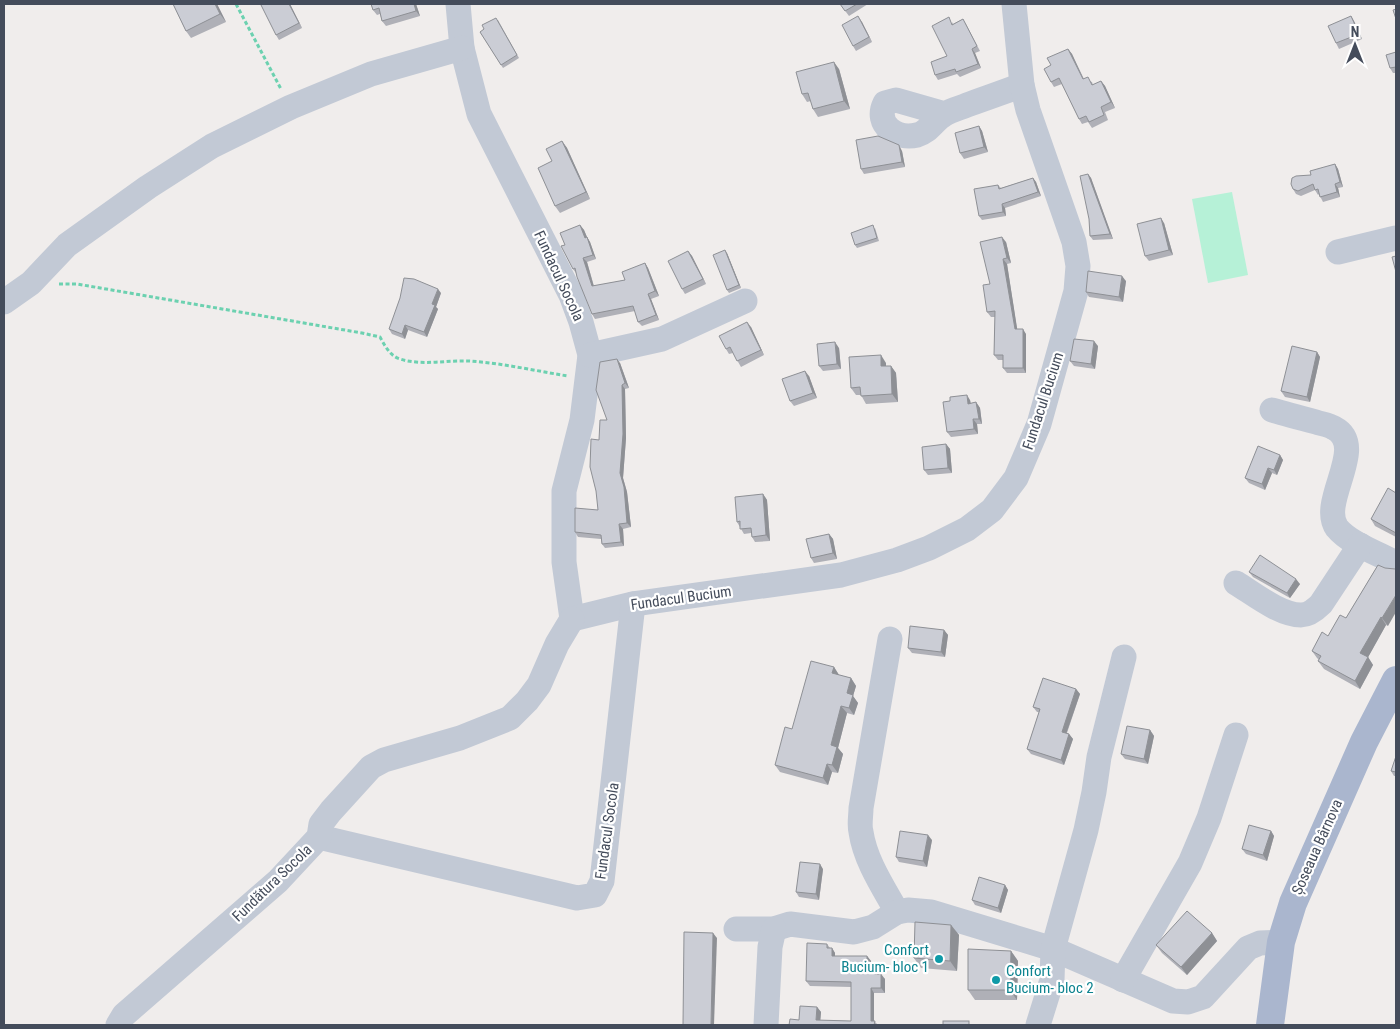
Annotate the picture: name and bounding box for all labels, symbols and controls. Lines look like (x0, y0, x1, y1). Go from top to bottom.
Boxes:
north arrow (1330, 20, 1380, 70)
text: N (1351, 24, 1359, 40)
street label: Fundacul Socola (530, 228, 588, 324)
street label: Fundacul Bucium (1019, 350, 1067, 452)
street label: Fundacul Bucium (629, 582, 733, 614)
street label: Fundacul Socola (591, 781, 623, 881)
street label: Șoseaua Bârnova (1288, 797, 1346, 897)
street label: Fundătura Socola (229, 841, 315, 925)
place label: Confort Bucium- bloc 1 (841, 941, 929, 976)
marker: Confort Bucium- bloc 1 (933, 953, 945, 965)
place label: Confort Bucium- bloc 2 (1006, 962, 1094, 997)
marker: Confort Bucium- bloc 2 (990, 974, 1002, 986)

